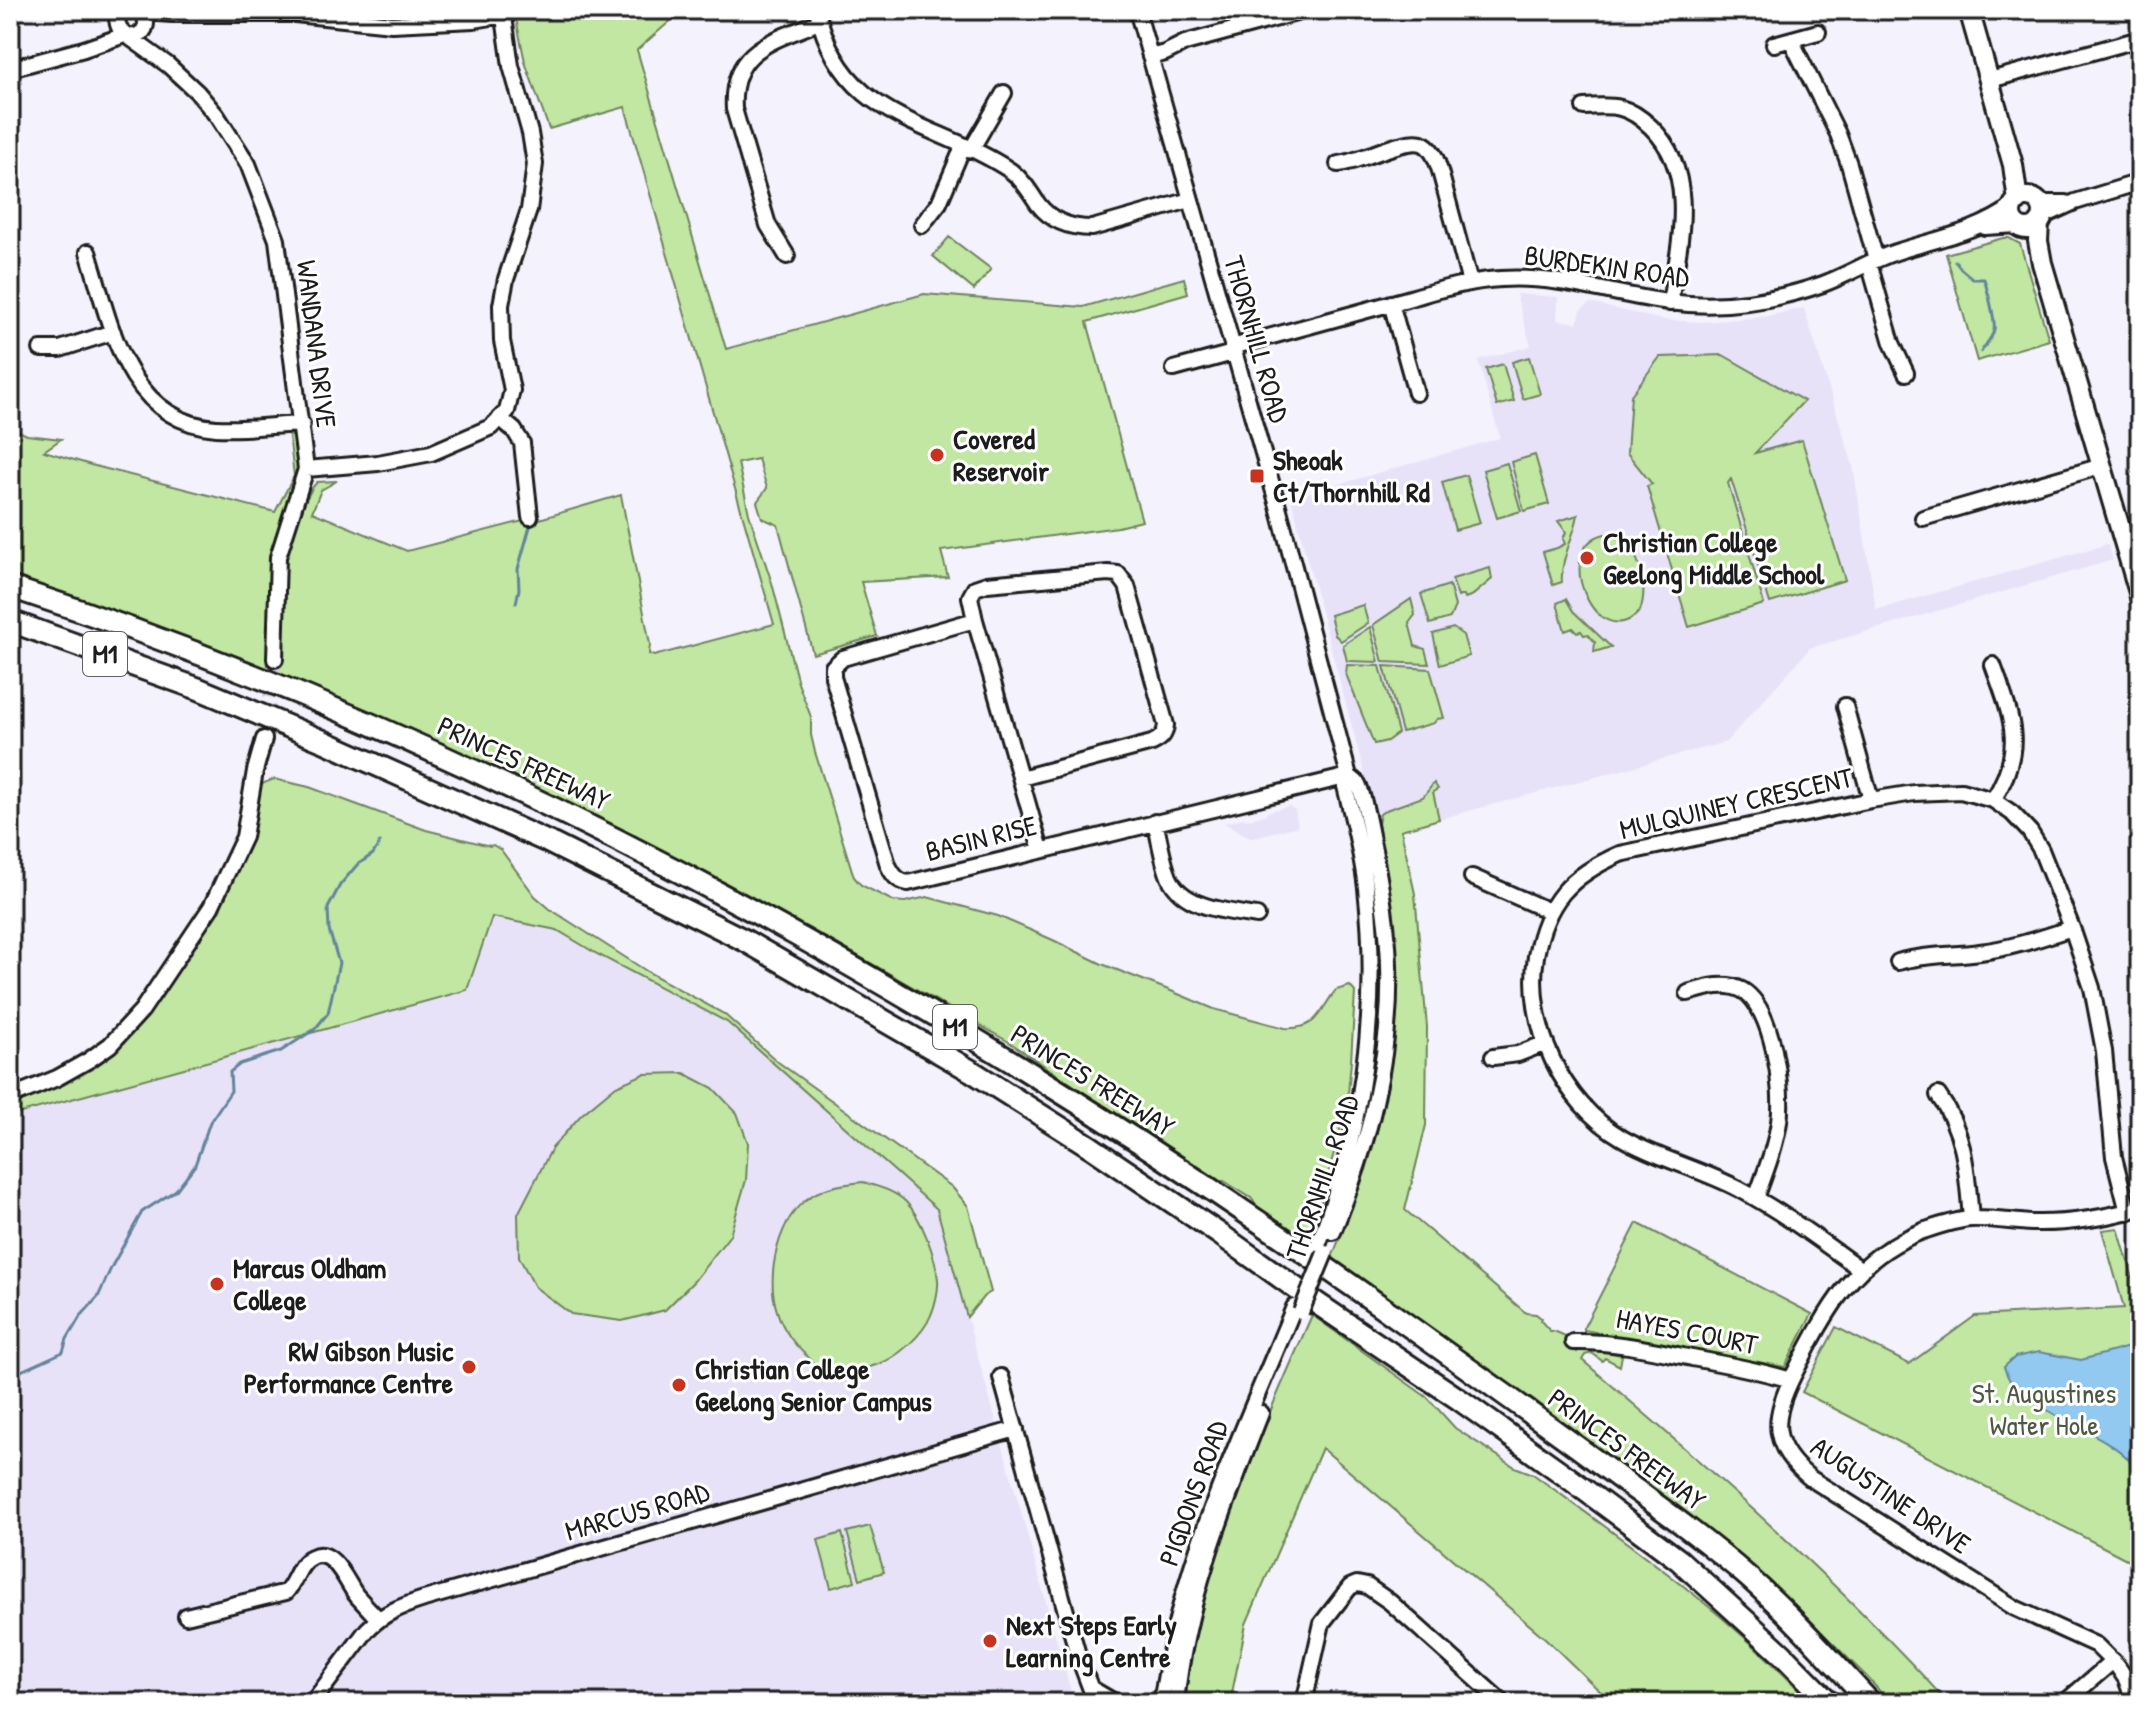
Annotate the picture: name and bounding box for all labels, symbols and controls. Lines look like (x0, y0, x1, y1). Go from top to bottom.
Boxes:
street label: BURDEKIN ROAD (1522, 236, 1692, 296)
street label: THORNHILL ROAD (1215, 251, 1299, 427)
street label: WANDANA DRIVE (288, 258, 346, 430)
place label: Covered Reservoir (953, 420, 1049, 490)
place label: Sheoak Ct/Thornhill Rd (1273, 441, 1430, 511)
marker: Covered Reservoir (928, 446, 946, 464)
marker: Sheoak Ct/Thornhill Rd (1248, 467, 1266, 485)
place label: Christian College Geelong Middle School (1603, 523, 1825, 594)
marker: Christian College Geelong Middle School (1578, 549, 1596, 567)
road number: M1 (83, 632, 127, 676)
street label: PRINCES FREEWAY (432, 706, 617, 820)
street label: MULQUINEY CRESCENT (1616, 758, 1857, 848)
street label: BASIN RISE (922, 806, 1040, 870)
road number: M1 (933, 1005, 977, 1049)
street label: PRINCES FREEWAY (1004, 1015, 1182, 1146)
street label: THORNHILL ROAD (1276, 1089, 1368, 1264)
place label: Marcus Oldham College (233, 1249, 386, 1320)
marker: Marcus Oldham College (208, 1275, 226, 1293)
street label: HAYES COURT (1613, 1299, 1762, 1363)
place label: RW Gibson Music Performance Centre (244, 1332, 454, 1402)
place label: Christian College Geelong Senior Campus (695, 1350, 932, 1421)
marker: RW Gibson Music Performance Centre (460, 1358, 478, 1376)
park label: St. Augustines Water Hole (1972, 1374, 2116, 1444)
marker: Christian College Geelong Senior Campus (670, 1376, 688, 1394)
street label: PRINCES FREEWAY (1541, 1379, 1714, 1519)
street label: PIGDONS ROAD (1149, 1415, 1237, 1571)
street label: AUGUSTINE DRIVE (1804, 1428, 1978, 1562)
street label: MARCUS ROAD (560, 1472, 714, 1550)
place label: Next Steps Early Learning Centre (1006, 1606, 1177, 1677)
marker: Next Steps Early Learning Centre (981, 1632, 999, 1650)

